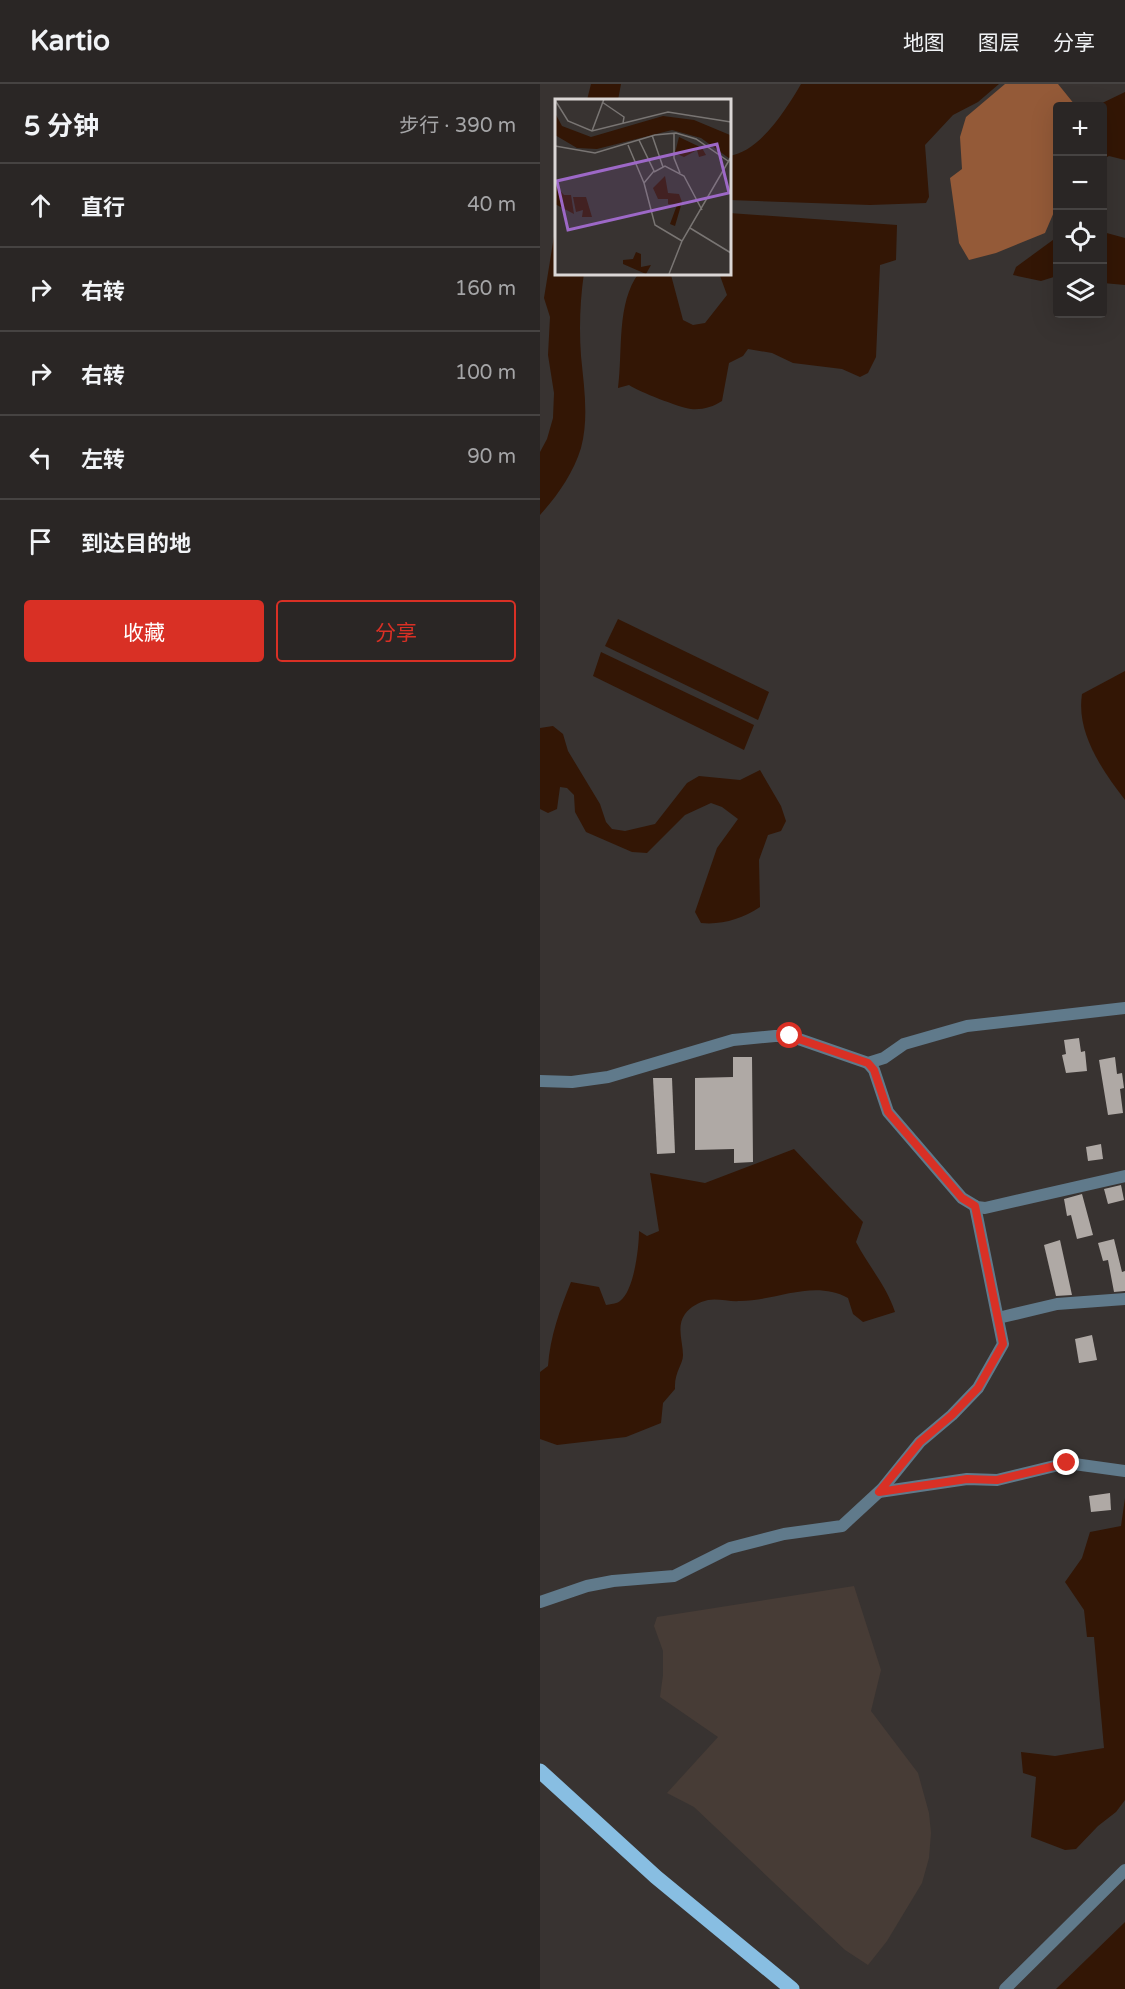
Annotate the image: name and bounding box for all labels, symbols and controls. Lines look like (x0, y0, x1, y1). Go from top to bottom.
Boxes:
text: Kartio (30, 24, 110, 58)
text: 地图 (903, 31, 945, 56)
text: 图层 (978, 31, 1020, 56)
text: 分享 (1053, 31, 1095, 56)
inset map (555, 99, 730, 274)
map controls (1053, 102, 1107, 318)
button: + (1053, 102, 1107, 156)
text: 5 分钟 (24, 111, 99, 142)
text: 步行 · 390 m (399, 114, 516, 138)
button: − (1053, 156, 1107, 210)
icon: ahead (24, 189, 57, 222)
text: 40 m (467, 193, 516, 217)
text: 直行 (81, 195, 125, 221)
button: locate (1053, 210, 1107, 264)
button: layers (1053, 264, 1107, 318)
icon: right (24, 273, 57, 306)
text: 160 m (455, 277, 516, 301)
text: 右转 (81, 279, 125, 305)
icon: right (24, 357, 57, 390)
text: 100 m (455, 361, 516, 385)
text: 右转 (81, 363, 125, 389)
icon: left (24, 441, 57, 474)
text: 90 m (467, 445, 516, 469)
text: 左转 (81, 447, 125, 473)
icon: arrive (24, 525, 57, 558)
text: 到达目的地 (81, 531, 191, 557)
button: 收藏 (24, 600, 264, 662)
button: 分享 (276, 600, 516, 662)
route start (776, 1022, 802, 1048)
route end (1053, 1449, 1079, 1475)

